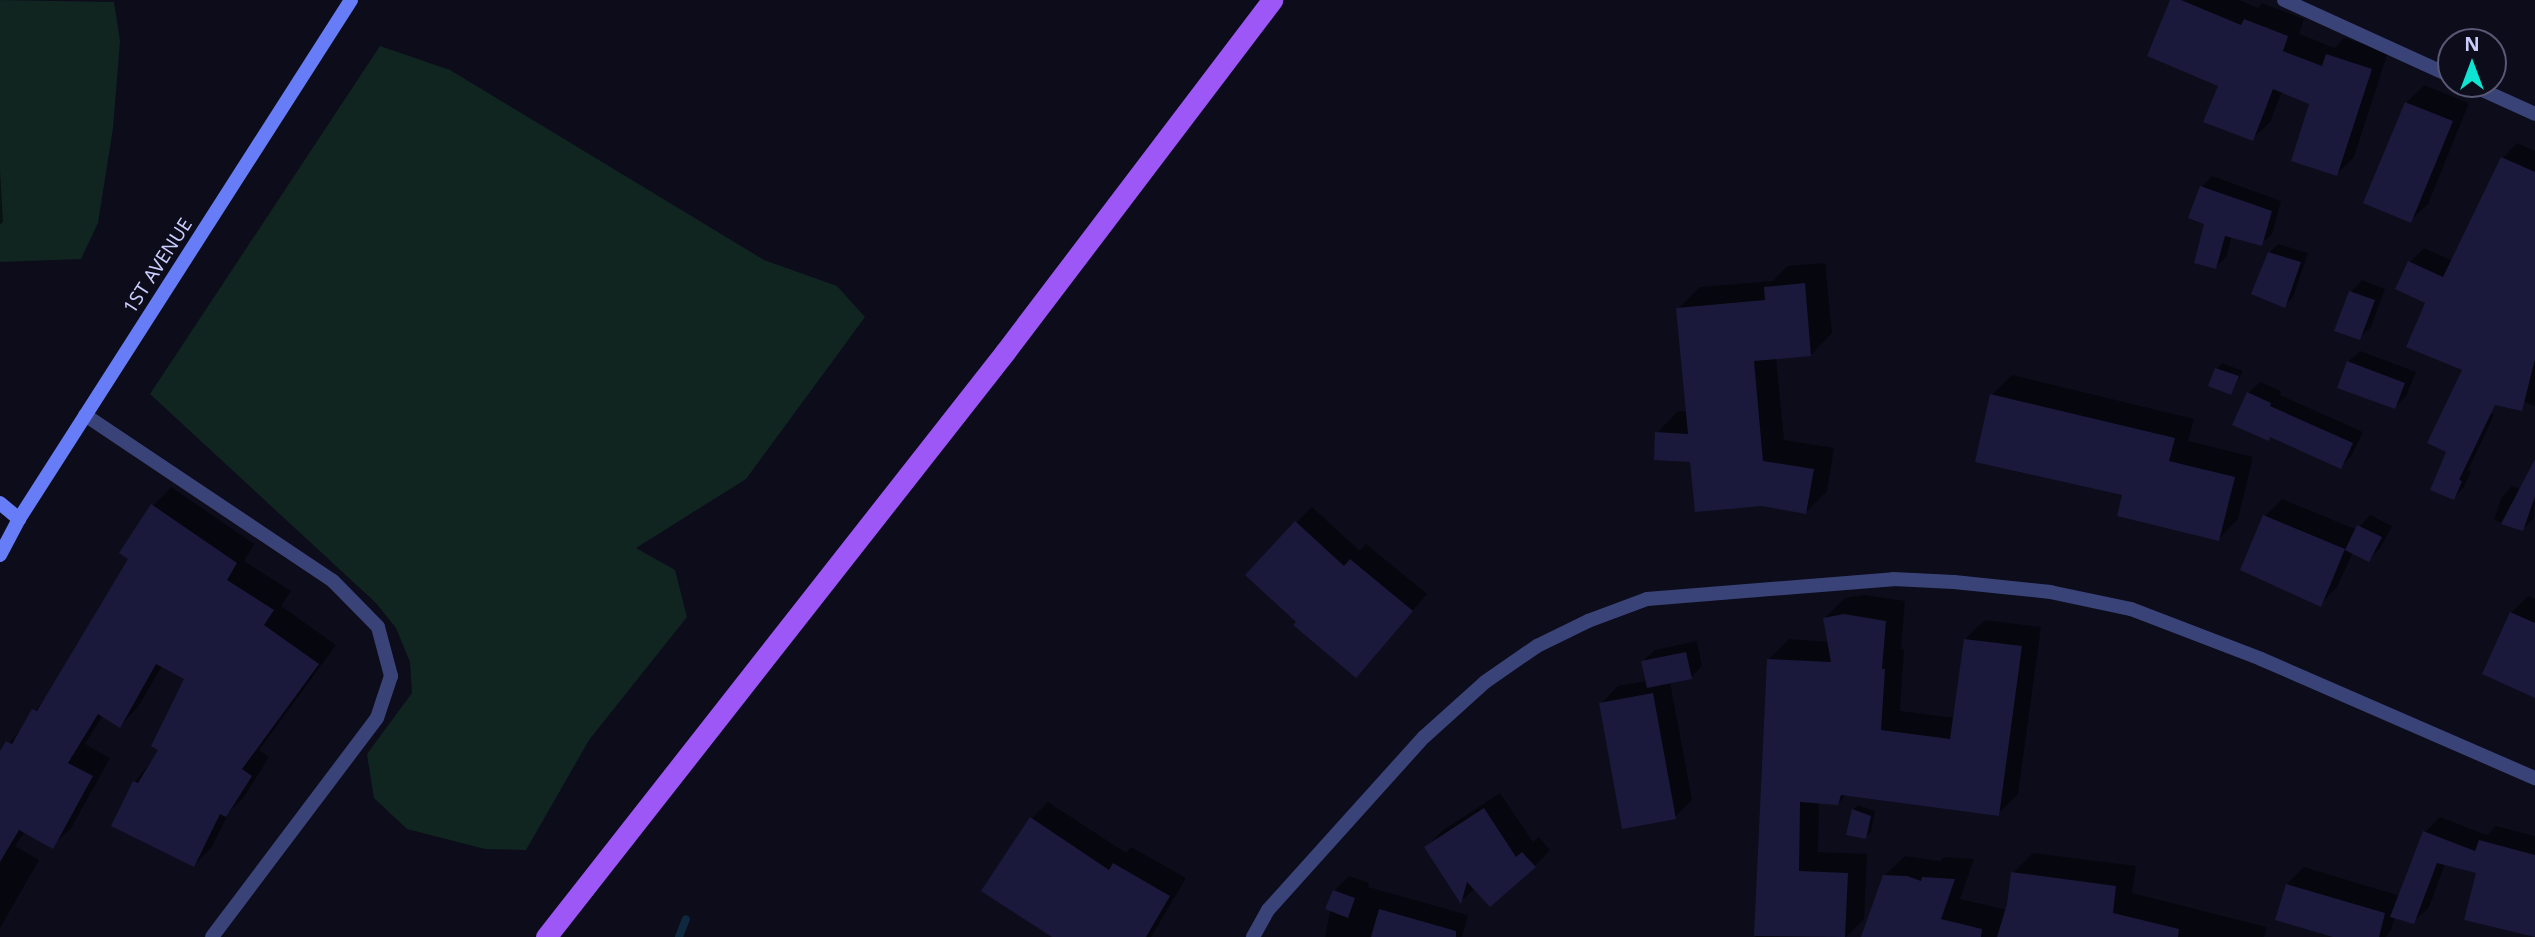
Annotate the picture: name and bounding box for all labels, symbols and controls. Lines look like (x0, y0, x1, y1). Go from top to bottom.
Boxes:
north arrow (2437, 28, 2507, 98)
text: N (2464, 31, 2480, 57)
street label: 1ST AVENUE (119, 214, 197, 318)

